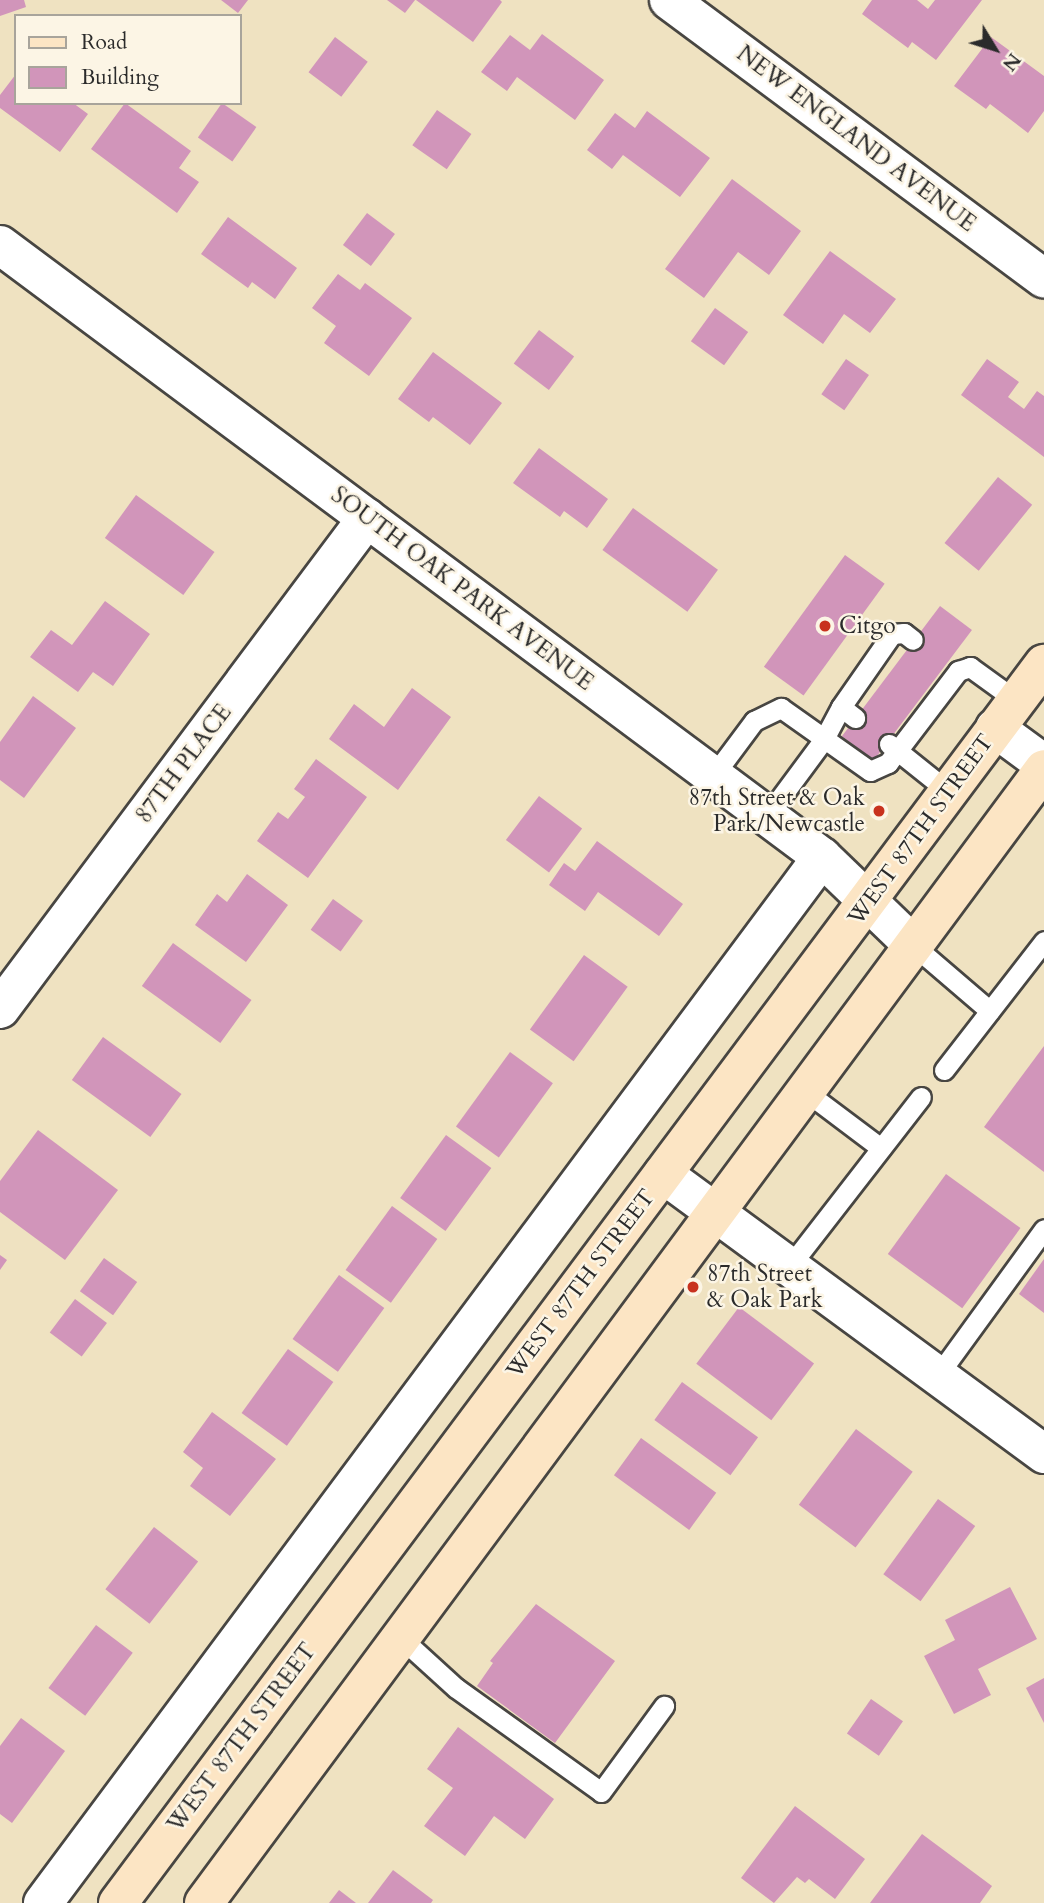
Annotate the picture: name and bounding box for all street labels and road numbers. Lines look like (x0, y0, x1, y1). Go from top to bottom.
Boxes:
street label: NEW ENGLAND AVENUE (731, 40, 981, 238)
street label: SOUTH OAK PARK AVENUE (325, 481, 599, 697)
street label: 87TH PLACE (130, 699, 238, 829)
street label: WEST 87TH STREET (842, 729, 1000, 931)
street label: WEST 87TH STREET (501, 1184, 661, 1384)
street label: WEST 87TH STREET (162, 1638, 322, 1838)

